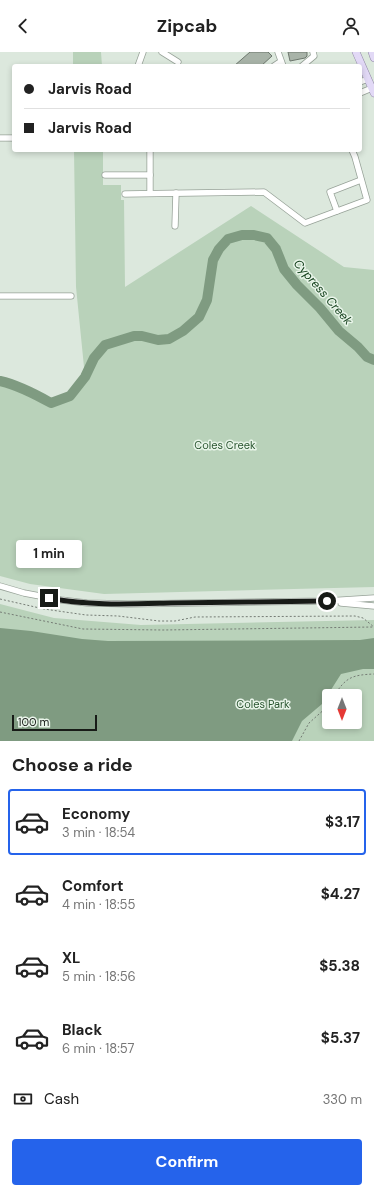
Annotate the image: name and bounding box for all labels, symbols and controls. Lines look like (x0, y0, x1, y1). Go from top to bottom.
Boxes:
text: Zipcab (157, 14, 217, 38)
icon: back (12, 15, 34, 37)
icon: person (340, 15, 362, 37)
text: Jarvis Road (48, 79, 132, 99)
text: Jarvis Road (48, 118, 132, 138)
water label: Cypress Creek (290, 256, 357, 329)
park label: Coles Creek (194, 438, 256, 452)
callout: 1 min (16, 540, 82, 568)
text: 1 min (33, 545, 65, 562)
route end (40, 589, 58, 607)
route start (318, 592, 336, 610)
north arrow (322, 689, 362, 729)
map controls (322, 689, 362, 729)
park label: Coles Park (236, 697, 290, 711)
scale bar (12, 713, 97, 732)
text: 100 m (18, 715, 49, 729)
text: Choose a ride (12, 753, 133, 777)
icon: car (14, 804, 50, 840)
text: Economy (62, 804, 130, 824)
text: $3.17 (325, 812, 360, 832)
text: 3 min · 18:54 (62, 824, 135, 841)
icon: car (14, 876, 50, 912)
text: Comfort (62, 876, 123, 896)
text: $4.27 (321, 884, 360, 904)
text: 4 min · 18:55 (62, 896, 135, 913)
icon: car (14, 948, 50, 984)
text: XL (62, 948, 80, 968)
text: $5.38 (319, 956, 360, 976)
text: 5 min · 18:56 (62, 968, 136, 985)
icon: car (14, 1020, 50, 1056)
text: Black (62, 1020, 102, 1040)
text: $5.37 (321, 1028, 360, 1048)
text: 6 min · 18:57 (62, 1040, 135, 1057)
icon: cash (12, 1088, 34, 1110)
text: Cash (44, 1089, 79, 1109)
text: 330 m (323, 1091, 362, 1108)
button: Confirm (12, 1139, 362, 1185)

